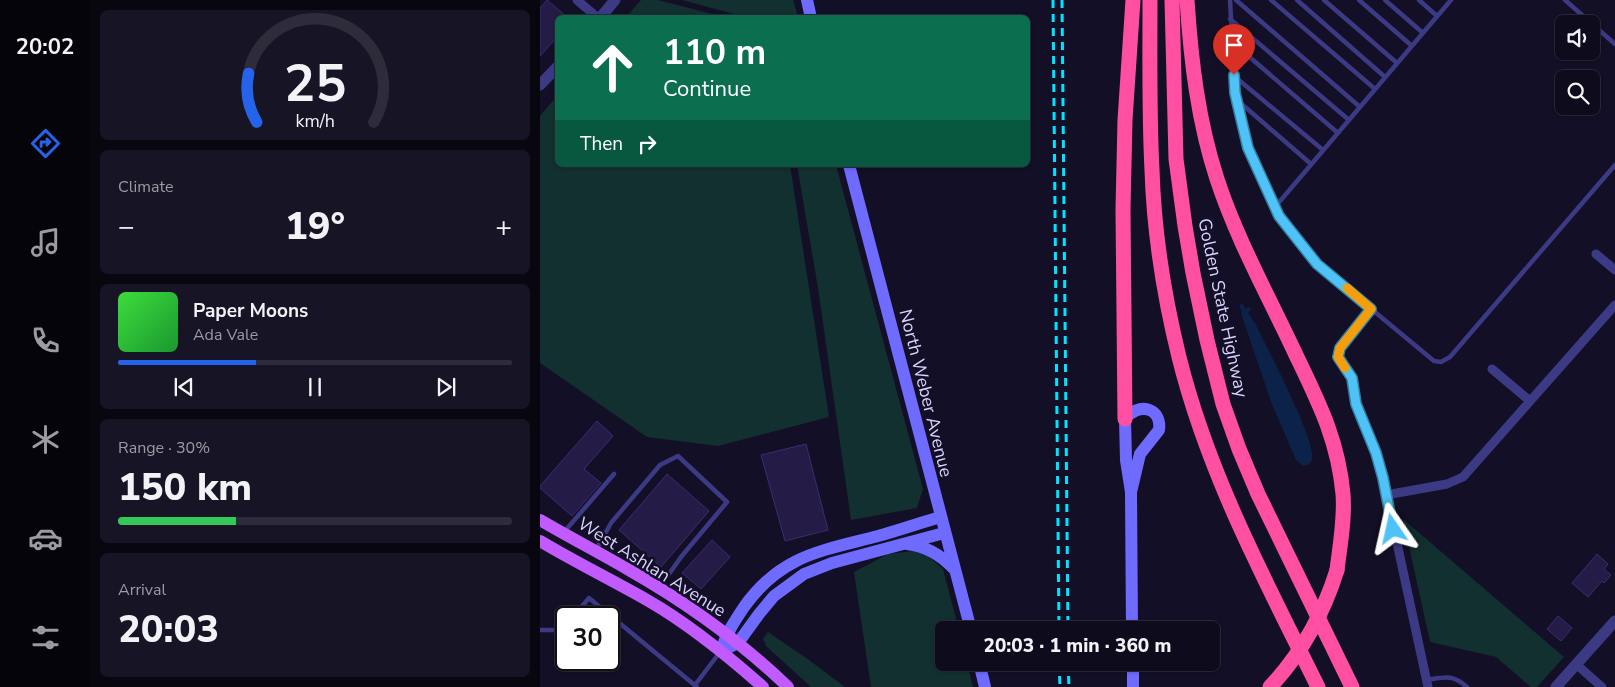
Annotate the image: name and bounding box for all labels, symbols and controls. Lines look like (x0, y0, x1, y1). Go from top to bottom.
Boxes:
map controls (1555, 15, 1600, 115)
button: sound (1555, 15, 1600, 60)
pin (1213, 24, 1255, 75)
text: 110 m (663, 29, 766, 76)
icon: arrive (1220, 31, 1248, 59)
text: 20:02 (16, 32, 74, 62)
icon: ahead (580, 35, 645, 100)
text: 25 (284, 48, 346, 119)
button: search (1555, 70, 1600, 115)
text: Continue (663, 74, 751, 104)
text: km/h (295, 109, 335, 133)
icon: directions (28, 126, 63, 161)
icon: right (633, 130, 661, 158)
text: Then (580, 131, 623, 157)
text: Climate (118, 176, 173, 198)
text: 19° (285, 201, 345, 252)
text: − (118, 208, 135, 246)
text: + (495, 208, 512, 246)
street label: Golden State Highway (1192, 216, 1254, 401)
icon: music (28, 225, 63, 260)
text: Paper Moons (193, 298, 308, 324)
street label: North Weber Avenue (894, 307, 958, 479)
icon: phone (28, 323, 63, 358)
text: Ada Vale (193, 324, 258, 346)
icon: previous (170, 373, 198, 401)
icon: pause (301, 373, 329, 401)
icon: next (432, 373, 460, 401)
icon: climate (28, 422, 63, 457)
text: Range · 30% (118, 437, 210, 459)
text: 150 km (118, 462, 252, 513)
position arrow (1366, 502, 1418, 554)
street label: West Ashlan Avenue (573, 512, 731, 622)
icon: car (28, 521, 63, 556)
text: Arrival (118, 579, 166, 601)
text: 20:03 (118, 604, 219, 655)
speed limit sign: 30 (555, 606, 620, 671)
icon: filters (28, 620, 63, 655)
text: 20:03 · 1 min · 360 m (984, 633, 1171, 659)

